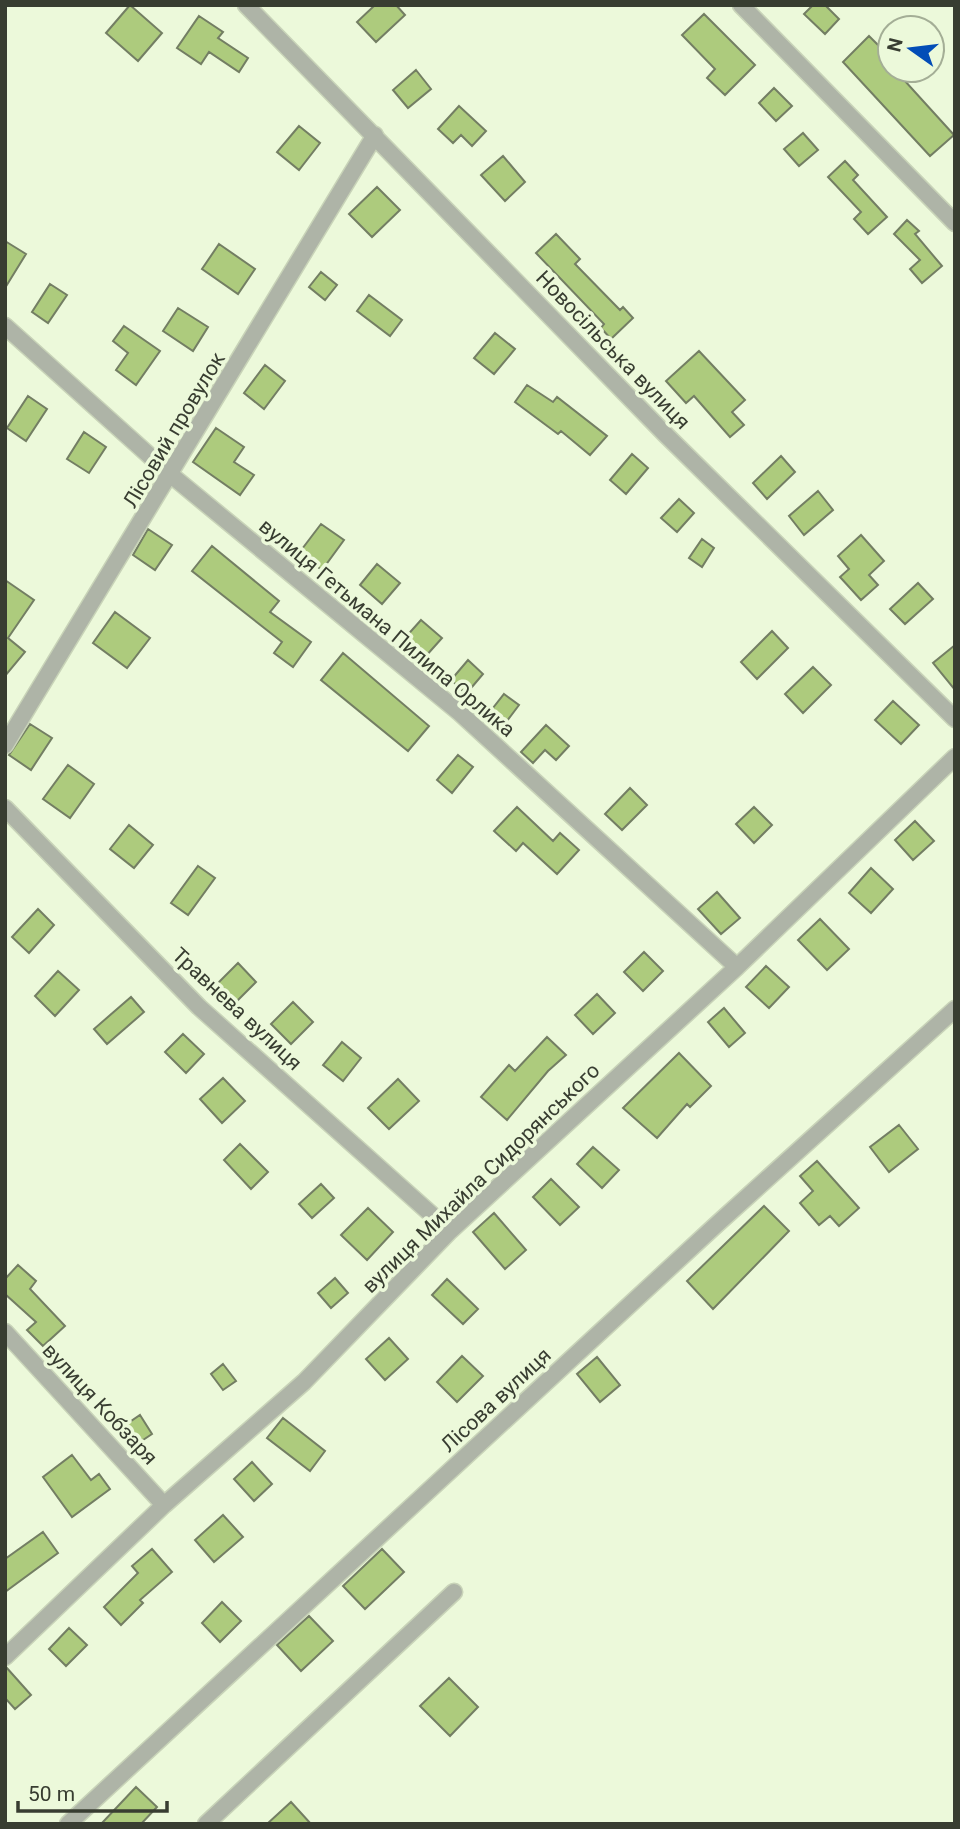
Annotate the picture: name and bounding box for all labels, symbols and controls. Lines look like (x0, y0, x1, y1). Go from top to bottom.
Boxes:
north arrow (876, 14, 946, 84)
text: N (882, 36, 908, 54)
street label: Новосільська вулиця (531, 266, 695, 434)
street label: Лісовий провулок (118, 347, 230, 512)
street label: вулиця Гетьмана Пилипа Орлика (254, 514, 520, 742)
street label: Травнева вулиця (167, 943, 307, 1075)
street label: вулиця Михайла Сидорянського (358, 1058, 604, 1298)
street label: вулиця Кобзаря (38, 1338, 162, 1470)
street label: Лісова вулиця (436, 1343, 556, 1457)
scale bar (18, 1770, 166, 1814)
text: 50 m (28, 1782, 75, 1806)

